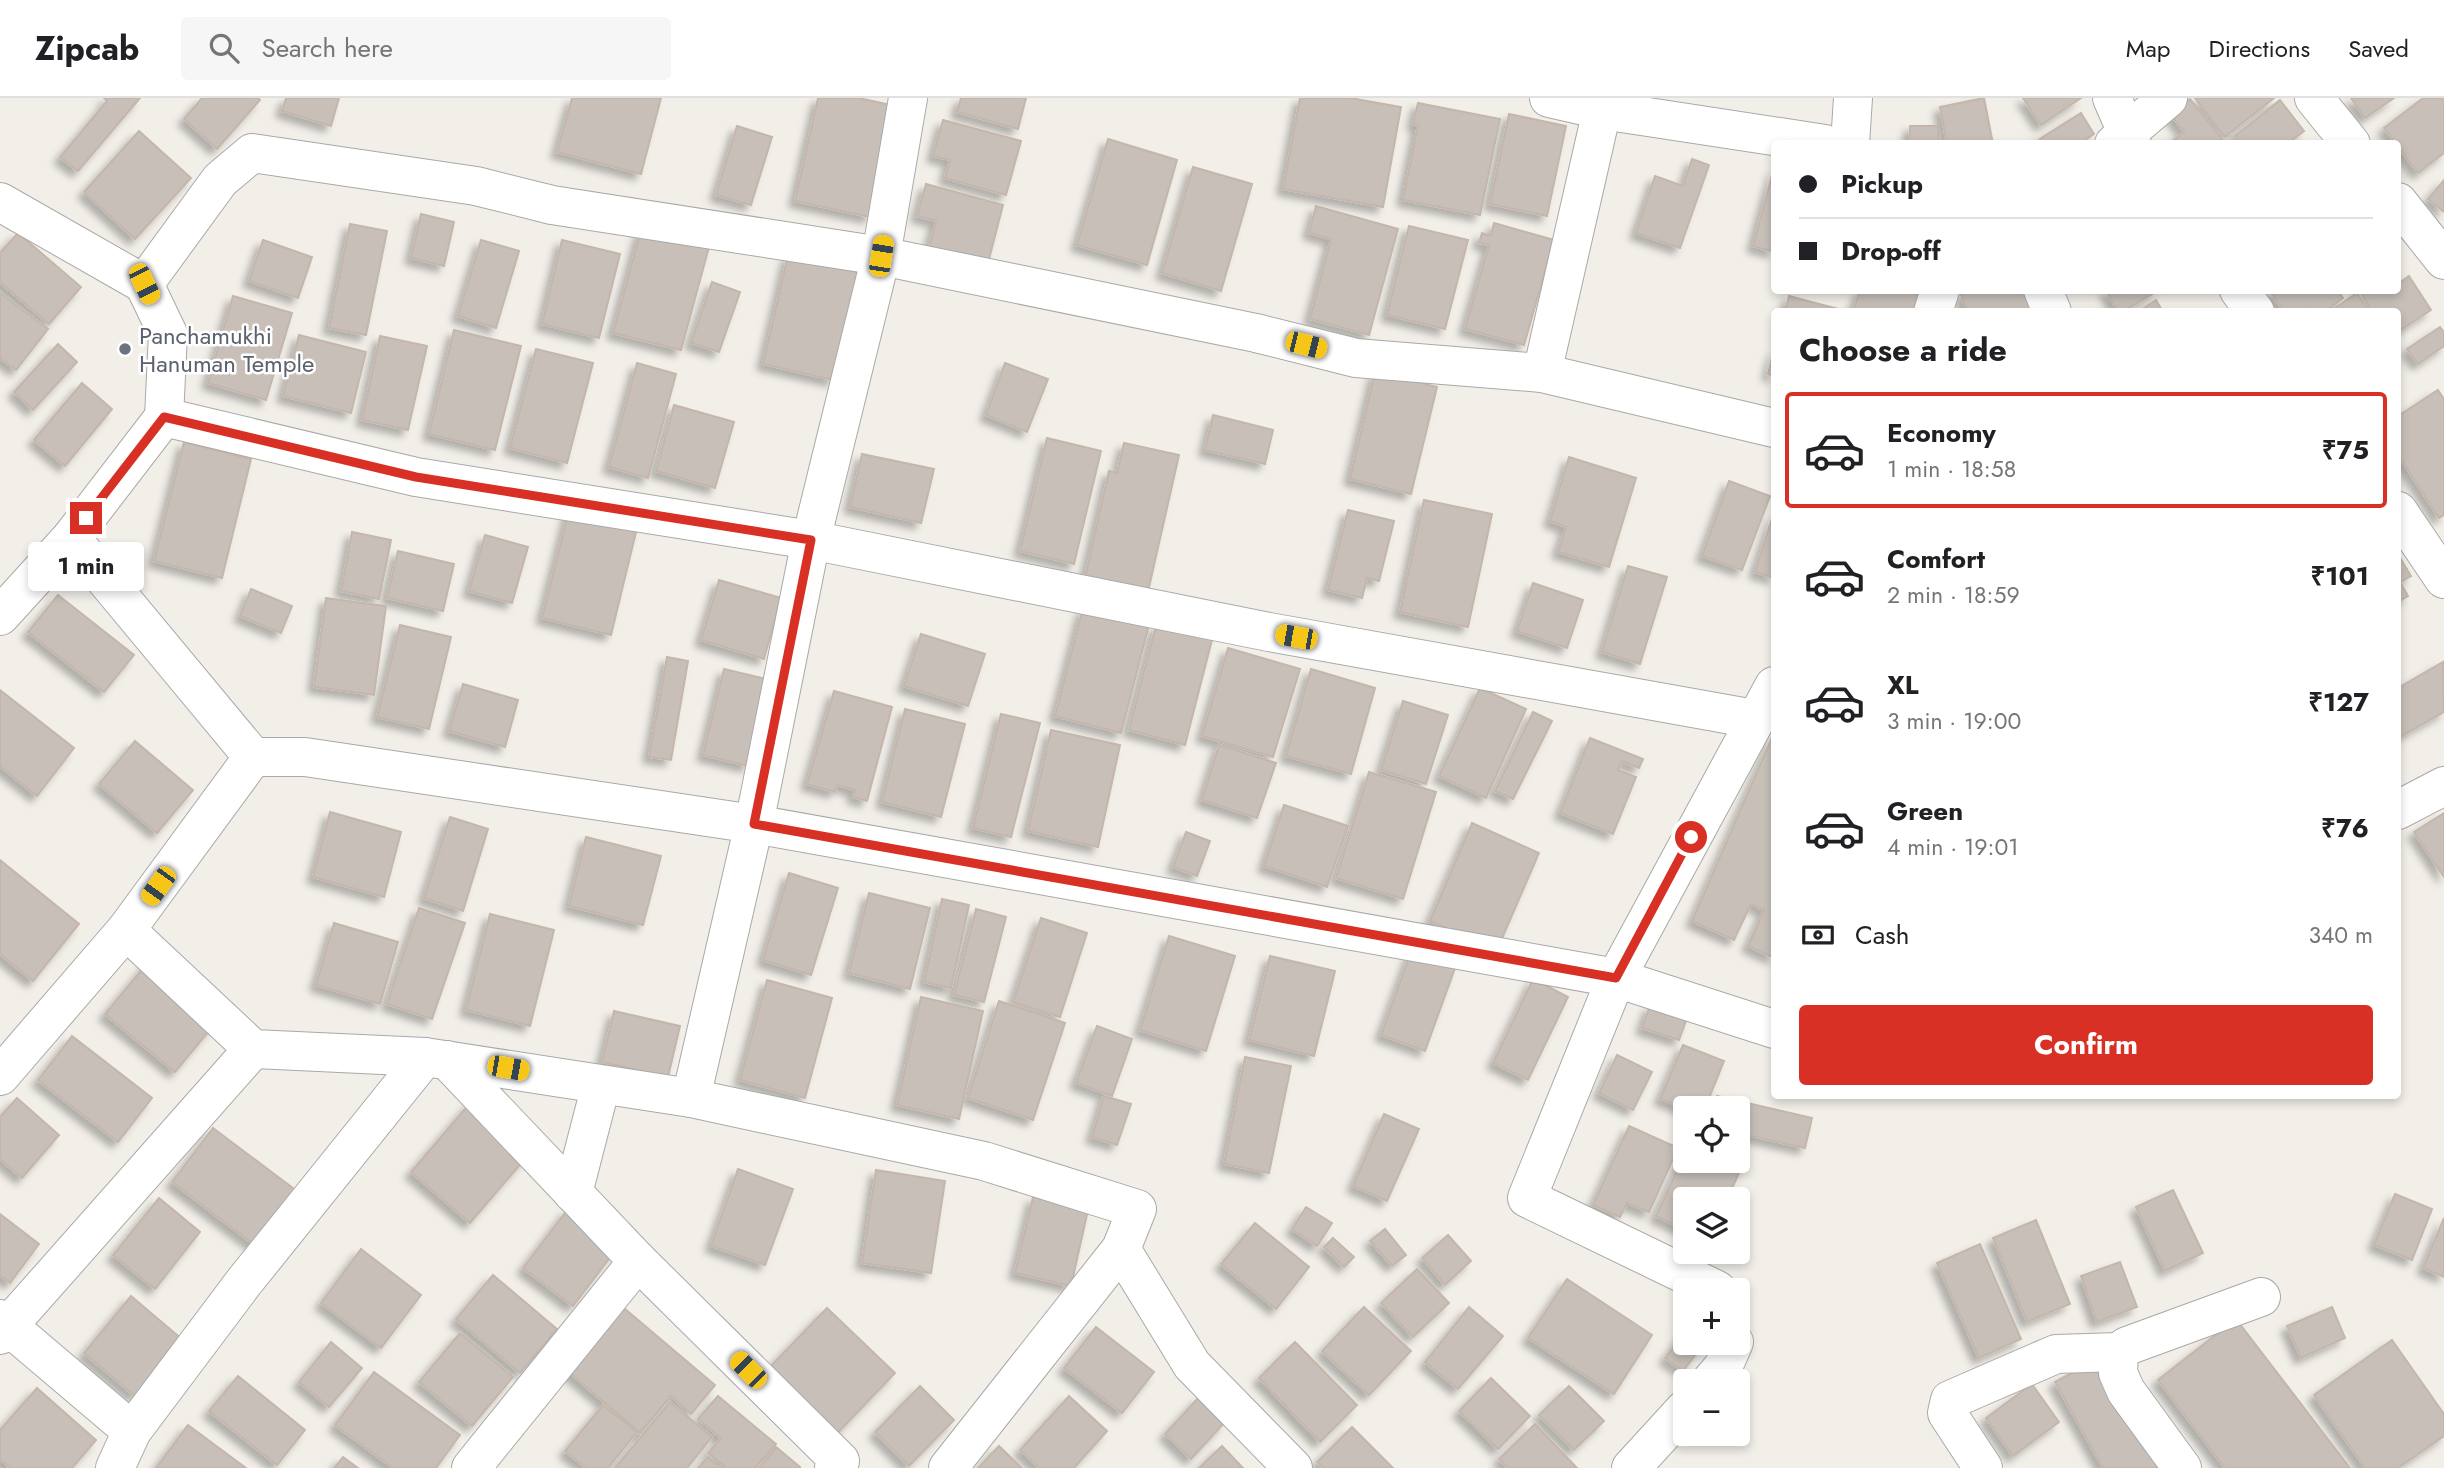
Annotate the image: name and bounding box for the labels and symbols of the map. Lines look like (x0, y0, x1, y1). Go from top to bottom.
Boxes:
car (868, 234, 895, 278)
car (126, 261, 163, 307)
place label: Panchamukhi Hanuman Temple (139, 318, 314, 381)
car (1284, 330, 1329, 360)
marker: Panchamukhi Hanuman Temple (117, 341, 133, 357)
route end (70, 502, 102, 534)
callout: 1 min (28, 542, 144, 592)
car (1274, 623, 1319, 651)
route start (1675, 821, 1707, 853)
car (138, 863, 179, 909)
car (486, 1054, 531, 1082)
car (726, 1348, 771, 1392)

